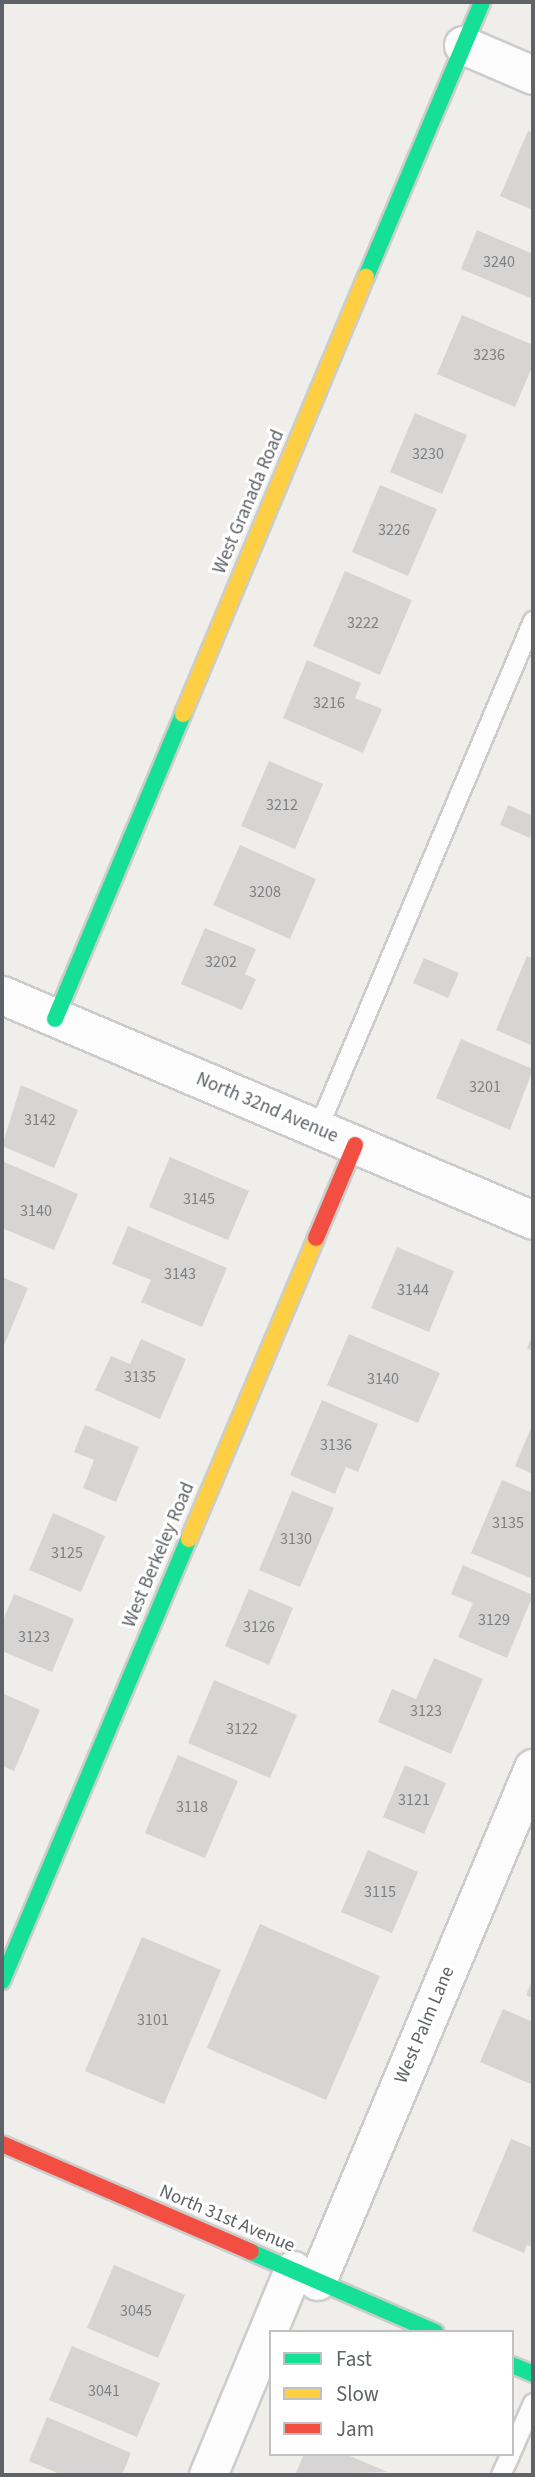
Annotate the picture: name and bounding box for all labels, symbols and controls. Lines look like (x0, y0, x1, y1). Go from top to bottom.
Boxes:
house number: 3240 (483, 252, 515, 272)
house number: 3236 (473, 345, 505, 365)
street label: West Granada Road (208, 427, 290, 577)
house number: 3230 (412, 444, 444, 464)
house number: 3226 (378, 520, 410, 540)
house number: 3222 (347, 613, 379, 633)
house number: 3216 (313, 693, 345, 713)
house number: 3212 (266, 795, 298, 815)
house number: 3208 (249, 882, 281, 902)
house number: 3202 (205, 952, 237, 972)
street label: North 32nd Avenue (193, 1068, 341, 1148)
house number: 3201 (469, 1077, 501, 1097)
house number: 3142 (24, 1110, 56, 1130)
house number: 3145 (183, 1189, 215, 1209)
house number: 3140 (20, 1201, 52, 1221)
house number: 3143 (164, 1264, 196, 1284)
house number: 3144 (397, 1280, 429, 1300)
house number: 3135 (124, 1367, 156, 1387)
house number: 3140 (367, 1369, 399, 1389)
house number: 3136 (320, 1435, 352, 1455)
street label: West Berkeley Road (118, 1479, 200, 1631)
house number: 3135 (492, 1513, 524, 1533)
house number: 3130 (280, 1529, 312, 1549)
house number: 3125 (51, 1543, 83, 1563)
house number: 3129 (478, 1610, 510, 1630)
house number: 3126 (243, 1617, 275, 1637)
house number: 3123 (18, 1627, 50, 1647)
house number: 3123 (410, 1701, 442, 1721)
house number: 3122 (226, 1719, 258, 1739)
house number: 3121 (398, 1790, 430, 1810)
house number: 3118 (176, 1797, 208, 1817)
house number: 3115 (364, 1882, 396, 1902)
street label: West Palm Lane (390, 1963, 460, 2087)
house number: 3101 (137, 2010, 169, 2030)
street label: North 31st Avenue (156, 2180, 298, 2258)
house number: 3045 (120, 2301, 152, 2321)
legend (269, 2330, 514, 2456)
text: Fast (336, 2344, 372, 2374)
text: Slow (336, 2379, 379, 2409)
house number: 3041 (88, 2381, 120, 2401)
text: Jam (336, 2414, 374, 2444)

